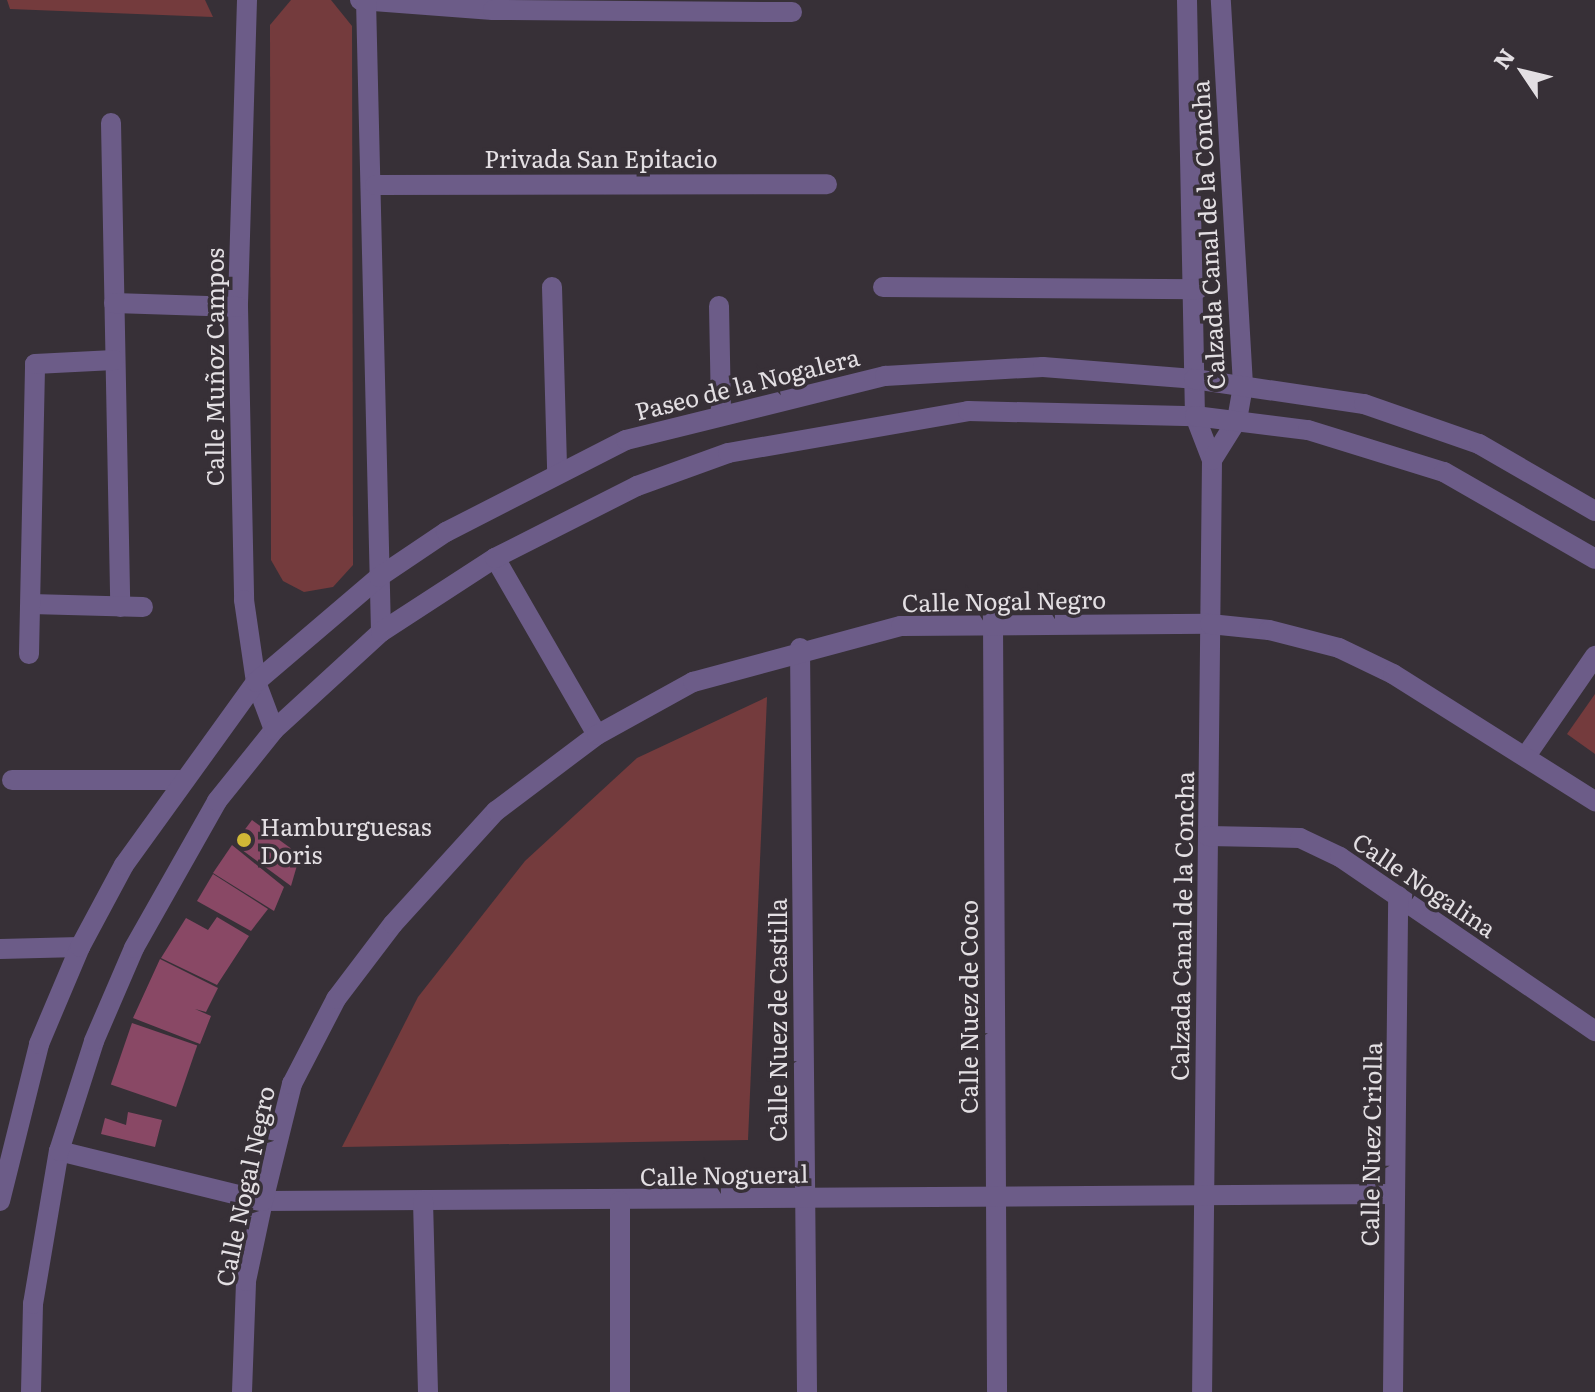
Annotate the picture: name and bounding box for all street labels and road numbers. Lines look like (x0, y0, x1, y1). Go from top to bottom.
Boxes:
street label: Calzada Canal de la Concha (1185, 80, 1229, 390)
street label: Privada San Epitacio (484, 144, 718, 172)
street label: Calle Muñoz Campos (200, 248, 228, 486)
street label: Paseo de la Nogalera (632, 341, 862, 425)
street label: Calle Nogal Negro (902, 584, 1106, 616)
street label: Calzada Canal de la Concha (1164, 771, 1198, 1081)
street label: Calle Nogalina (1348, 826, 1502, 942)
street label: Calle Nuez de Castilla (763, 898, 791, 1142)
street label: Calle Nuez de Coco (954, 900, 982, 1114)
street label: Calle Nuez Criolla (1354, 1042, 1386, 1246)
street label: Calle Nogal Negro (209, 1083, 279, 1289)
street label: Calle Nogueral (639, 1158, 809, 1190)

